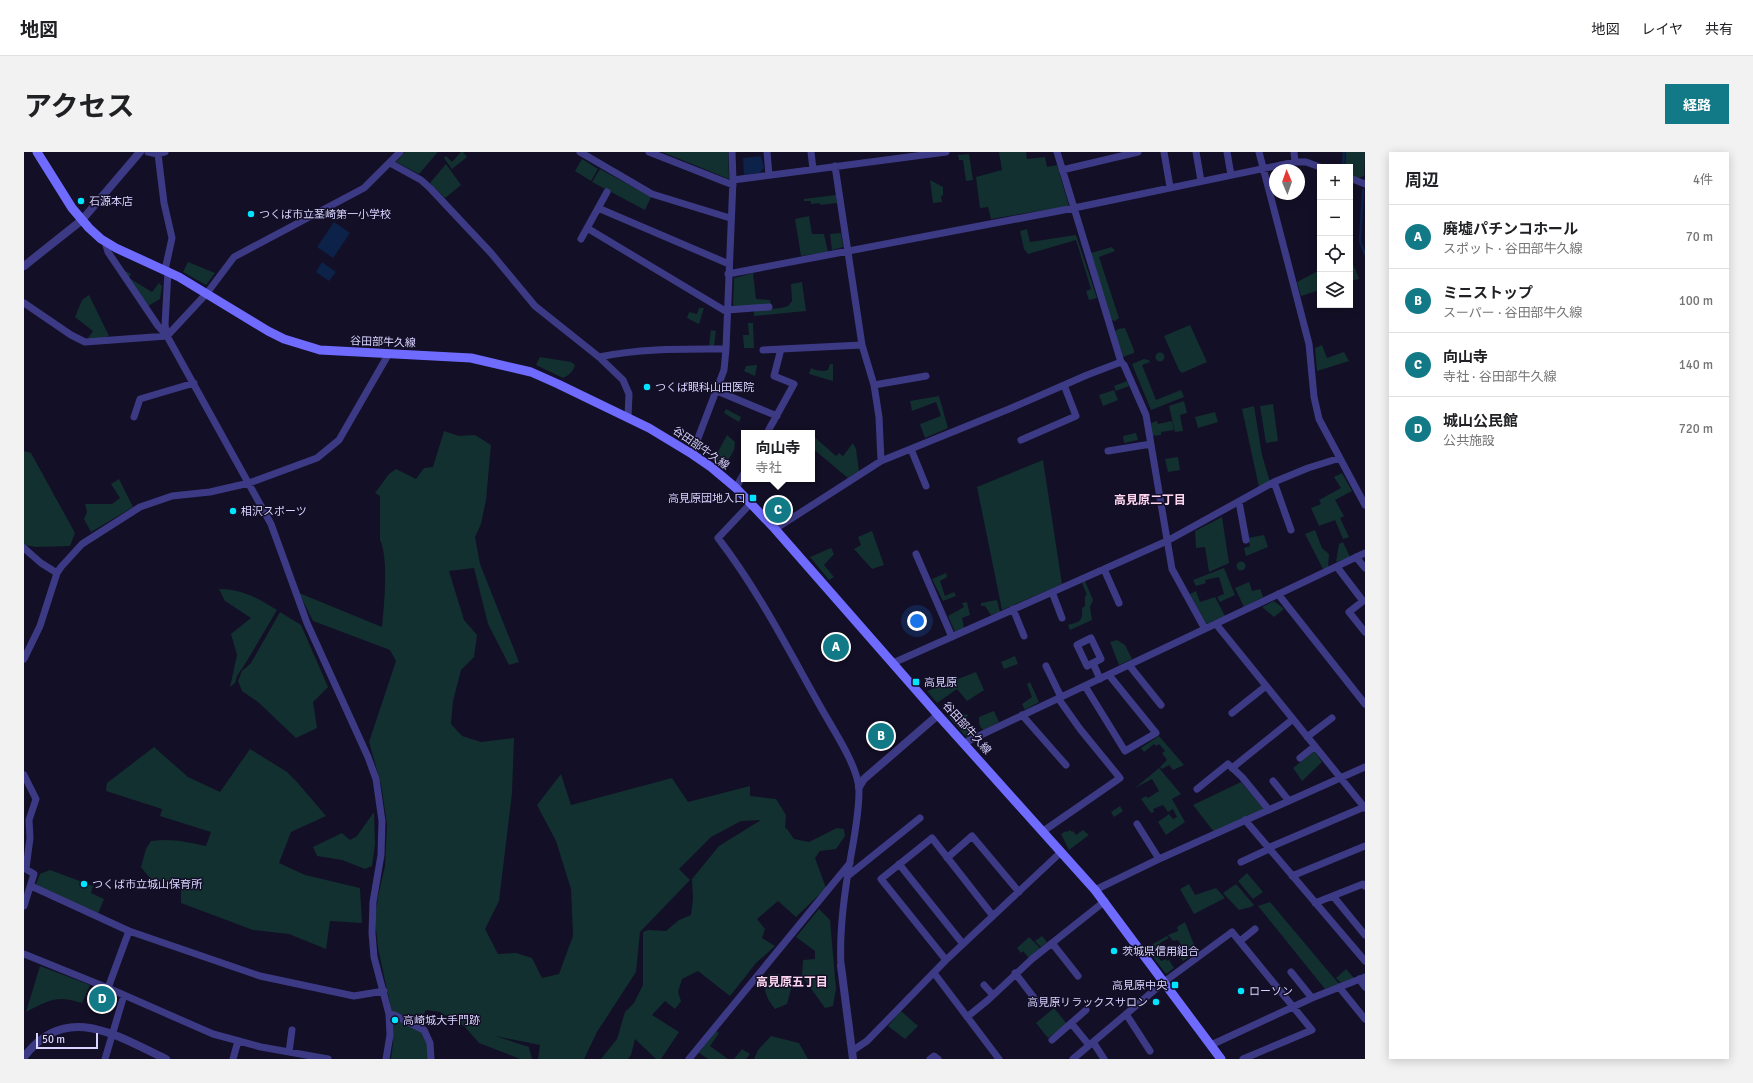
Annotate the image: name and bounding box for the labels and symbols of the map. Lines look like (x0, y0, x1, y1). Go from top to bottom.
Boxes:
north arrow (1269, 164, 1305, 200)
place label: 石源本店 (89, 195, 133, 208)
marker: 石源本店 (76, 196, 86, 206)
place label: つくば市立茎崎第一小学校 (259, 208, 391, 221)
marker: つくば市立茎崎第一小学校 (246, 209, 256, 219)
street label: 谷田部牛久線 (350, 334, 416, 350)
place label: つくば眼科山田医院 (655, 381, 754, 394)
marker: つくば眼科山田医院 (642, 382, 652, 392)
street label: 谷田部牛久線 (670, 424, 732, 472)
place label: 高見原団地入口 (668, 492, 745, 505)
marker: 高見原団地入口 (748, 493, 758, 503)
district label: 高見原二丁目 (1114, 493, 1186, 508)
pin: C (765, 495, 791, 525)
place label: 相沢スポーツ (241, 505, 307, 518)
marker: 相沢スポーツ (228, 506, 238, 516)
your location (907, 611, 927, 631)
pin: A (823, 632, 849, 662)
place label: 高見原 (924, 676, 957, 689)
marker: 高見原 (911, 677, 921, 687)
street label: 谷田部牛久線 (940, 699, 994, 757)
pin: B (868, 721, 894, 751)
place label: つくば市立城山保育所 (92, 878, 203, 891)
marker: つくば市立城山保育所 (79, 879, 89, 889)
place label: 茨城県信用組合 (1122, 945, 1199, 958)
marker: 茨城県信用組合 (1109, 946, 1119, 956)
district label: 高見原五丁目 (756, 975, 828, 990)
place label: 高見原中央 (1112, 979, 1168, 992)
marker: 高見原中央 (1170, 980, 1180, 990)
pin: D (89, 984, 115, 1014)
place label: ローソン (1249, 985, 1293, 998)
marker: ローソン (1236, 986, 1246, 996)
place label: 高見原リラックスサロン (1027, 996, 1148, 1009)
marker: 高見原リラックスサロン (1151, 997, 1161, 1007)
place label: 高崎城大手門跡 (403, 1014, 480, 1027)
marker: 高崎城大手門跡 (390, 1015, 400, 1025)
scale bar (36, 1031, 98, 1050)

